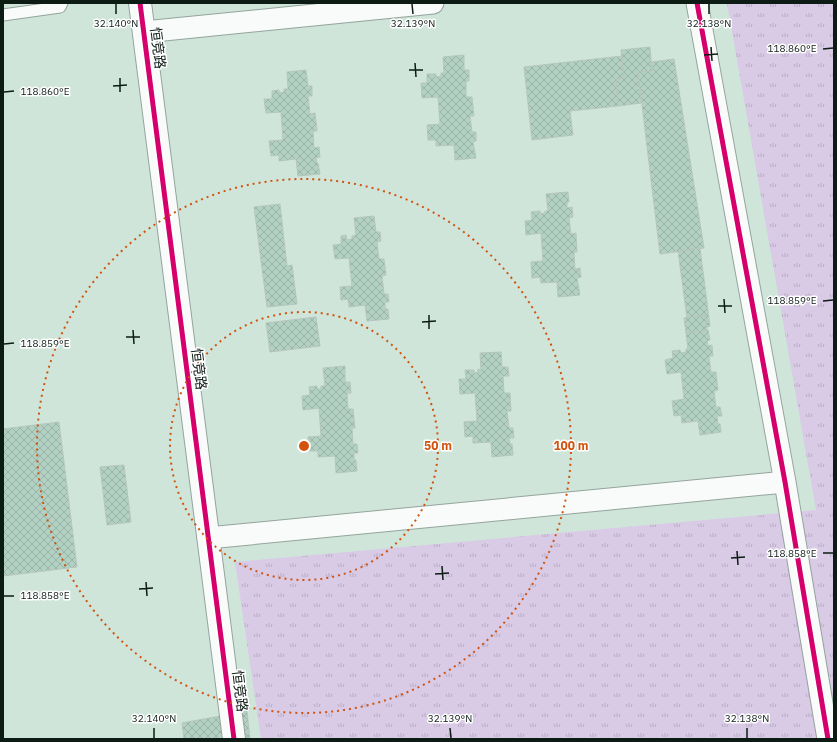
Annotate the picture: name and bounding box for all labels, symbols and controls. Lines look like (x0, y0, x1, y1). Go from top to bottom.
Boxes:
text: 32.140°N (94, 17, 138, 30)
text: 32.139°N (391, 17, 435, 30)
text: 32.138°N (687, 17, 731, 30)
street label: 恒竞路 (147, 26, 169, 70)
text: 118.860°E (767, 42, 817, 55)
text: 118.860°E (20, 85, 70, 98)
text: 118.859°E (767, 294, 817, 307)
text: 118.859°E (20, 337, 70, 350)
street label: 恒竞路 (188, 347, 210, 391)
text: 50 m (424, 438, 452, 453)
text: 100 m (553, 438, 589, 453)
centre of rings (297, 439, 311, 453)
text: 118.858°E (767, 547, 817, 560)
text: 118.858°E (20, 589, 70, 602)
street label: 恒竞路 (229, 669, 251, 713)
text: 32.140°N (132, 712, 176, 725)
text: 32.139°N (428, 712, 472, 725)
text: 32.138°N (725, 712, 769, 725)

